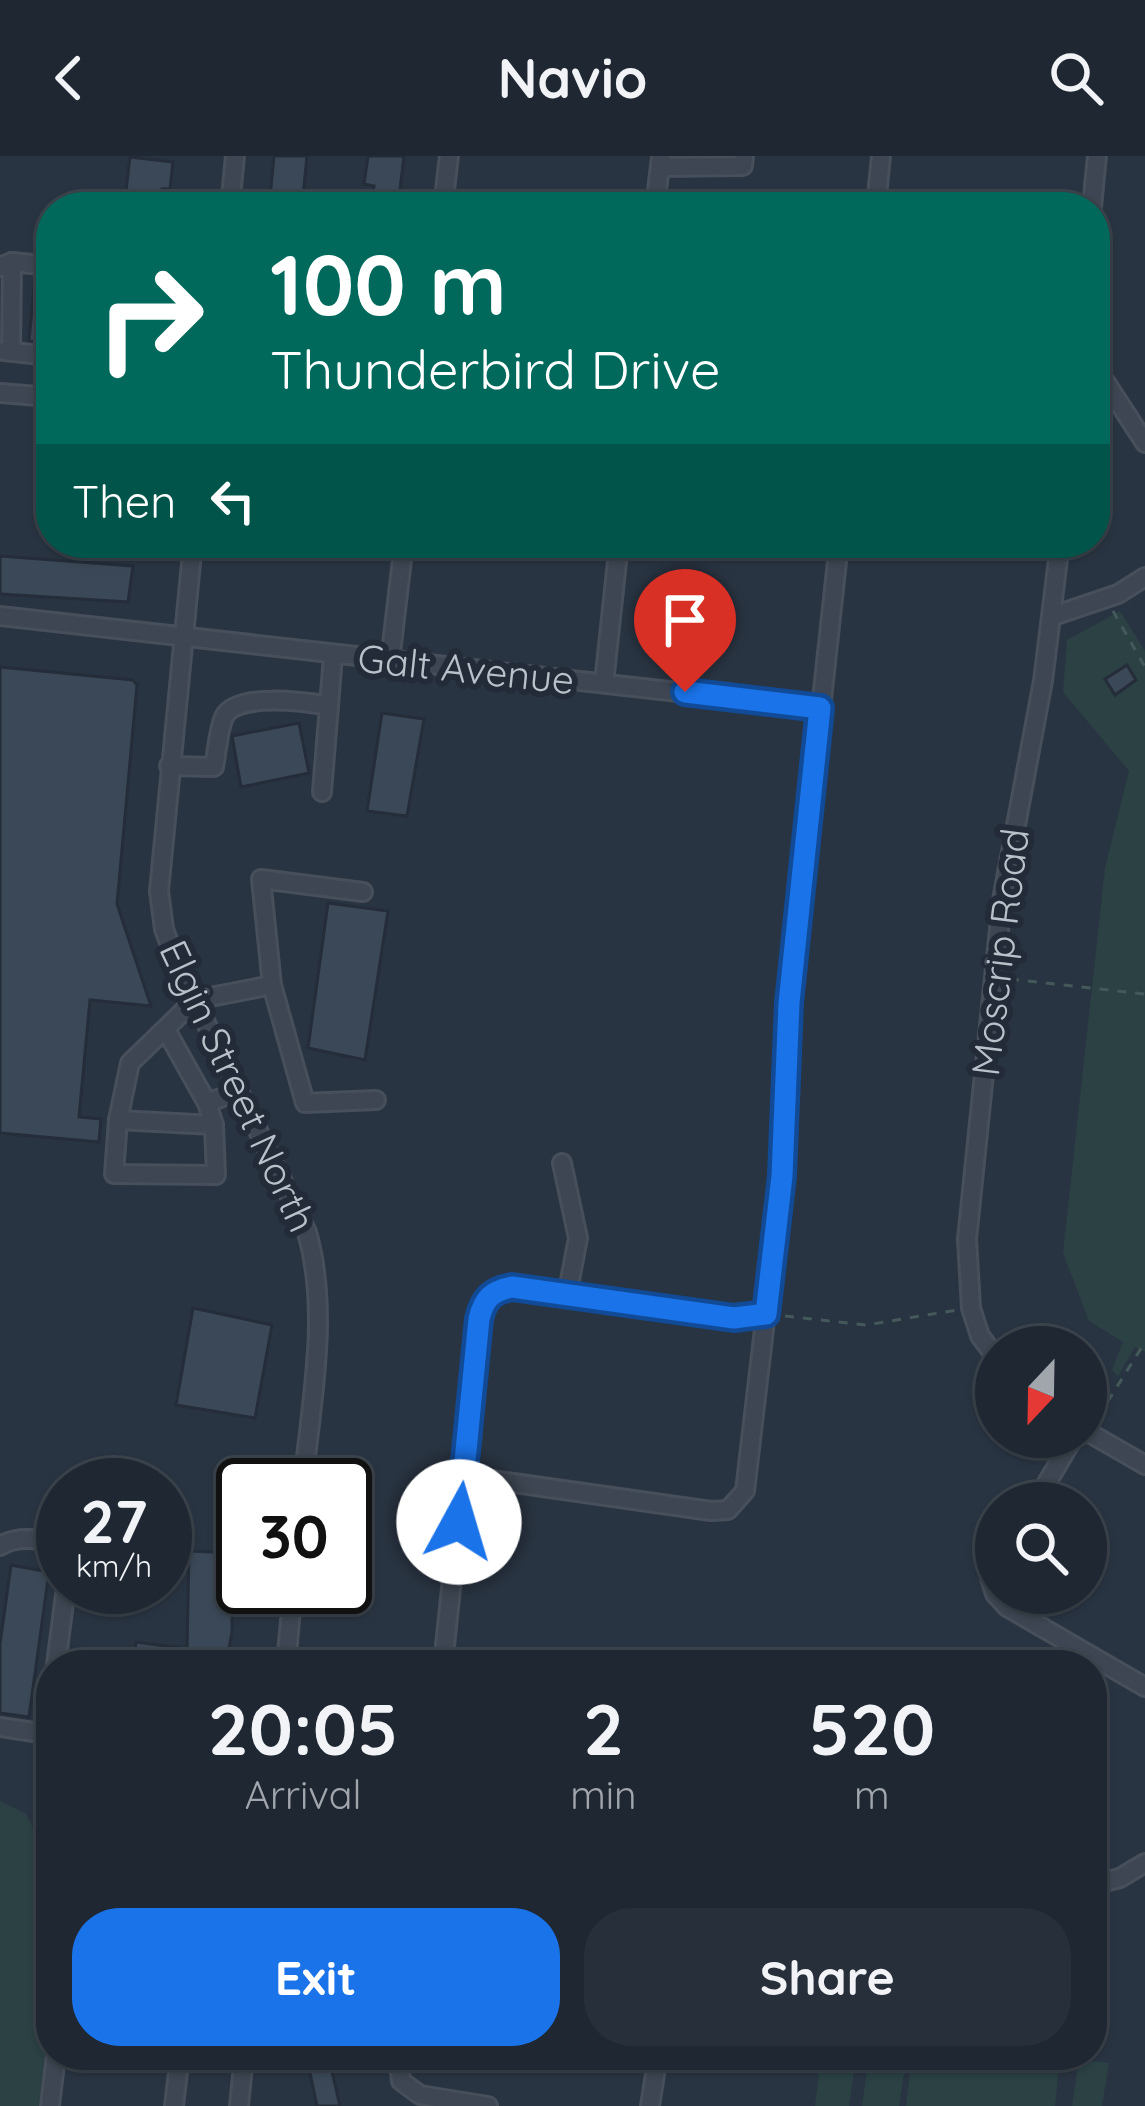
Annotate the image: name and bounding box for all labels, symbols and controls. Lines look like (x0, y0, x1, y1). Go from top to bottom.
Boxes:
text: Navio (498, 44, 647, 112)
icon: back (36, 45, 102, 111)
icon: search (1043, 45, 1109, 111)
text: 100 m (270, 231, 507, 336)
icon: right (72, 240, 228, 396)
text: Thunderbird Drive (270, 335, 721, 403)
icon: left (200, 468, 266, 534)
text: Then (72, 473, 176, 529)
pin (634, 569, 736, 692)
icon: arrive (652, 587, 718, 653)
street label: Galt Avenue (355, 633, 577, 704)
street label: Moscrip Road (960, 826, 1039, 1078)
street label: Elgin Street North (149, 932, 327, 1239)
north arrow (975, 1326, 1107, 1458)
map controls (975, 1326, 1107, 1614)
speed limit sign: 30 (216, 1458, 372, 1614)
position arrow (396, 1459, 522, 1585)
button: search (975, 1482, 1107, 1614)
text: 27 (80, 1483, 148, 1558)
text: km/h (76, 1547, 152, 1585)
text: 20:05 (208, 1683, 398, 1773)
text: 2 (583, 1683, 624, 1773)
text: 520 (808, 1683, 935, 1773)
text: Arrival (245, 1770, 361, 1819)
text: min (570, 1770, 637, 1819)
text: m (854, 1770, 890, 1819)
button: Exit (72, 1908, 560, 2046)
button: Share (584, 1908, 1071, 2046)

